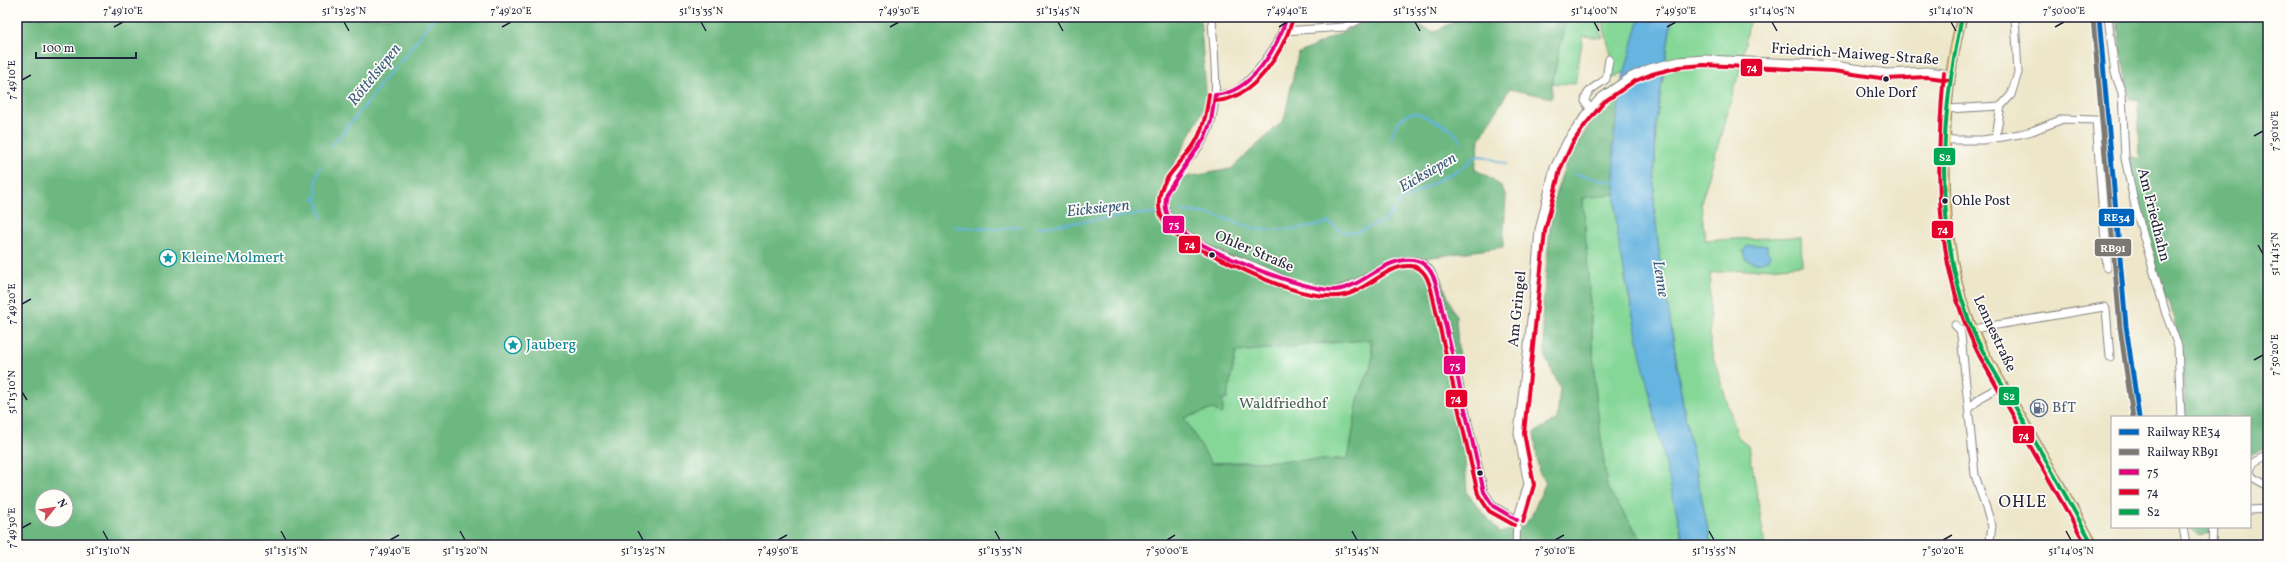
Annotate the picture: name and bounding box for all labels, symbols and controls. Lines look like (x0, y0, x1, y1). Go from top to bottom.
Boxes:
text: 7°49'10"E (103, 4, 143, 18)
text: 51°13'25"N (322, 4, 367, 18)
text: 7°49'20"E (491, 4, 531, 18)
text: 51°13'35"N (679, 4, 724, 18)
text: 7°49'30"E (879, 4, 919, 18)
text: 51°13'45"N (1036, 4, 1081, 18)
text: 7°49'40"E (1267, 4, 1307, 18)
text: 51°13'55"N (1393, 4, 1438, 18)
text: 51°14'00"N (1571, 4, 1618, 18)
text: 7°49'50"E (1656, 4, 1696, 18)
text: 51°14'05"N (1749, 4, 1795, 18)
text: 51°14'10"N (1929, 4, 1974, 18)
text: 7°50'00"E (2043, 4, 2085, 18)
scale bar (36, 34, 136, 60)
water label: Röttelsiepen (343, 39, 407, 111)
street label: Friedrich-Maiweg-Straße (1770, 39, 1940, 71)
text: 100 m (42, 41, 75, 57)
line badge: 74 (1740, 58, 1763, 77)
text: 7°49'10"E (5, 60, 19, 100)
text: 74 (1746, 61, 1758, 76)
marker: Ohle Dorf (1881, 74, 1891, 84)
place label: Ohle Dorf (1856, 84, 1917, 103)
text: 7°50'10"E (2268, 111, 2282, 151)
line badge: S2 (1933, 147, 1956, 166)
water label: Eicksiepen (1395, 148, 1461, 198)
text: S2 (1939, 151, 1951, 166)
street label: Am Friedhahn (2131, 166, 2175, 264)
place label: Ohle Post (1952, 192, 2010, 211)
water label: Eicksiepen (1065, 195, 1131, 223)
marker: Ohle Post (1940, 196, 1950, 206)
line badge: RE34 (2098, 208, 2135, 227)
text: RE34 (2104, 211, 2131, 226)
line badge: 75 (1162, 215, 1185, 234)
text: 75 (1169, 218, 1179, 233)
line badge: 74 (1931, 220, 1954, 239)
text: 74 (1937, 223, 1949, 238)
street label: Ohler Straße (1211, 226, 1297, 278)
text: 51°14'15"N (2268, 232, 2282, 276)
line badge: 74 (1178, 235, 1201, 254)
text: 74 (1184, 238, 1196, 253)
line badge: RB91 (2094, 238, 2132, 257)
text: RB91 (2100, 242, 2126, 257)
place icon: Kleine Molmert (158, 248, 178, 268)
place label: Kleine Molmert (181, 248, 284, 269)
unlabelled marker (1207, 250, 1217, 260)
water label: Lenne (1646, 259, 1674, 299)
street label: Am Gringel (1504, 270, 1532, 348)
text: 7°49'20"E (5, 284, 19, 324)
street label: Lennestraße (1967, 292, 2021, 376)
text: 7°50'20"E (2268, 334, 2282, 376)
place icon: Jauberg (503, 335, 523, 355)
place label: Jauberg (526, 335, 576, 356)
line badge: 75 (1443, 355, 1466, 375)
text: 75 (1450, 359, 1460, 374)
text: 51°13'10"N (5, 369, 19, 414)
line badge: S2 (1998, 386, 2020, 406)
line badge: 74 (1445, 389, 1468, 408)
text: S2 (2003, 390, 2015, 405)
text: 74 (1450, 392, 1462, 407)
park label: Waldfriedhof (1239, 394, 1329, 415)
fuel station icon: BfT (2029, 398, 2049, 418)
place label: BfT (2052, 398, 2076, 419)
legend (2111, 416, 2251, 528)
line badge: 74 (2012, 425, 2035, 444)
text: Railway RE34 (2147, 425, 2221, 441)
text: 74 (2018, 429, 2030, 444)
text: Railway RB91 (2147, 445, 2218, 461)
text: 75 (2147, 465, 2159, 481)
unlabelled marker (1475, 468, 1485, 478)
text: 74 (2147, 485, 2159, 501)
north arrow (34, 488, 74, 528)
district label: OHLE (1999, 491, 2047, 514)
text: N (53, 497, 70, 511)
text: S2 (2147, 505, 2160, 521)
text: 7°49'30"E (5, 508, 19, 548)
text: 51°13'10"N (86, 544, 131, 558)
text: 51°13'15"N (265, 544, 308, 558)
text: 7°49'40"E (370, 544, 410, 558)
text: 51°13'20"N (442, 544, 488, 558)
text: 51°13'25"N (621, 544, 666, 558)
text: 7°49'50"E (758, 544, 798, 558)
text: 51°13'35"N (978, 544, 1023, 558)
text: 7°50'00"E (1146, 544, 1188, 558)
text: 51°13'45"N (1335, 544, 1380, 558)
text: 7°50'10"E (1535, 544, 1575, 558)
text: 51°13'55"N (1692, 544, 1737, 558)
text: 7°50'20"E (1922, 544, 1964, 558)
text: 51°14'05"N (2048, 544, 2094, 558)

